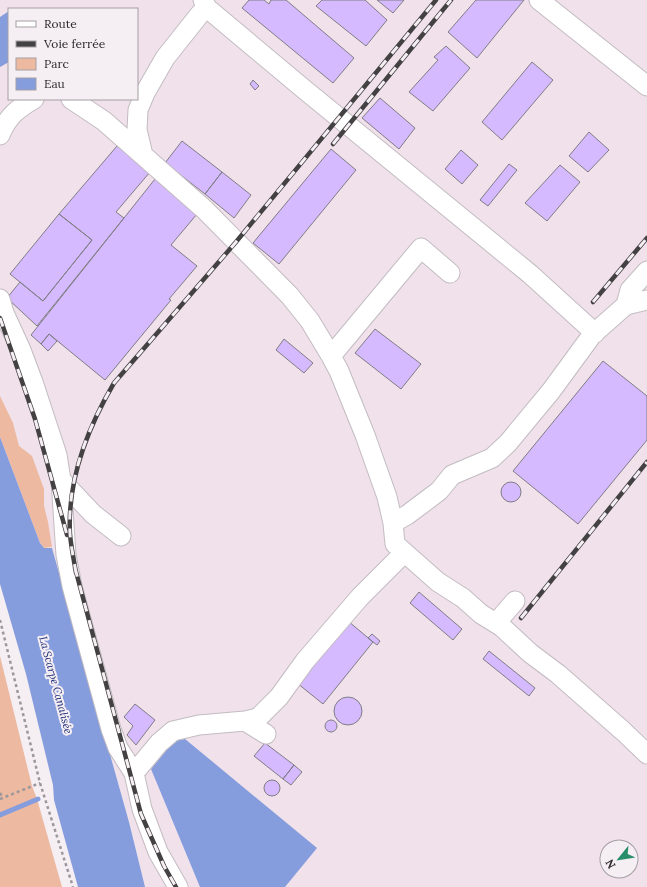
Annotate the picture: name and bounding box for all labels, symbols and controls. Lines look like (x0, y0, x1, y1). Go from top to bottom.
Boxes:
legend (8, 8, 138, 100)
text: Route (44, 16, 77, 31)
text: Voie ferrée (43, 36, 106, 51)
text: Parc (44, 56, 69, 71)
text: Eau (44, 76, 65, 91)
water label: La Scarpe Canalisée (36, 635, 76, 735)
north arrow (599, 839, 639, 879)
text: N (602, 856, 619, 871)

